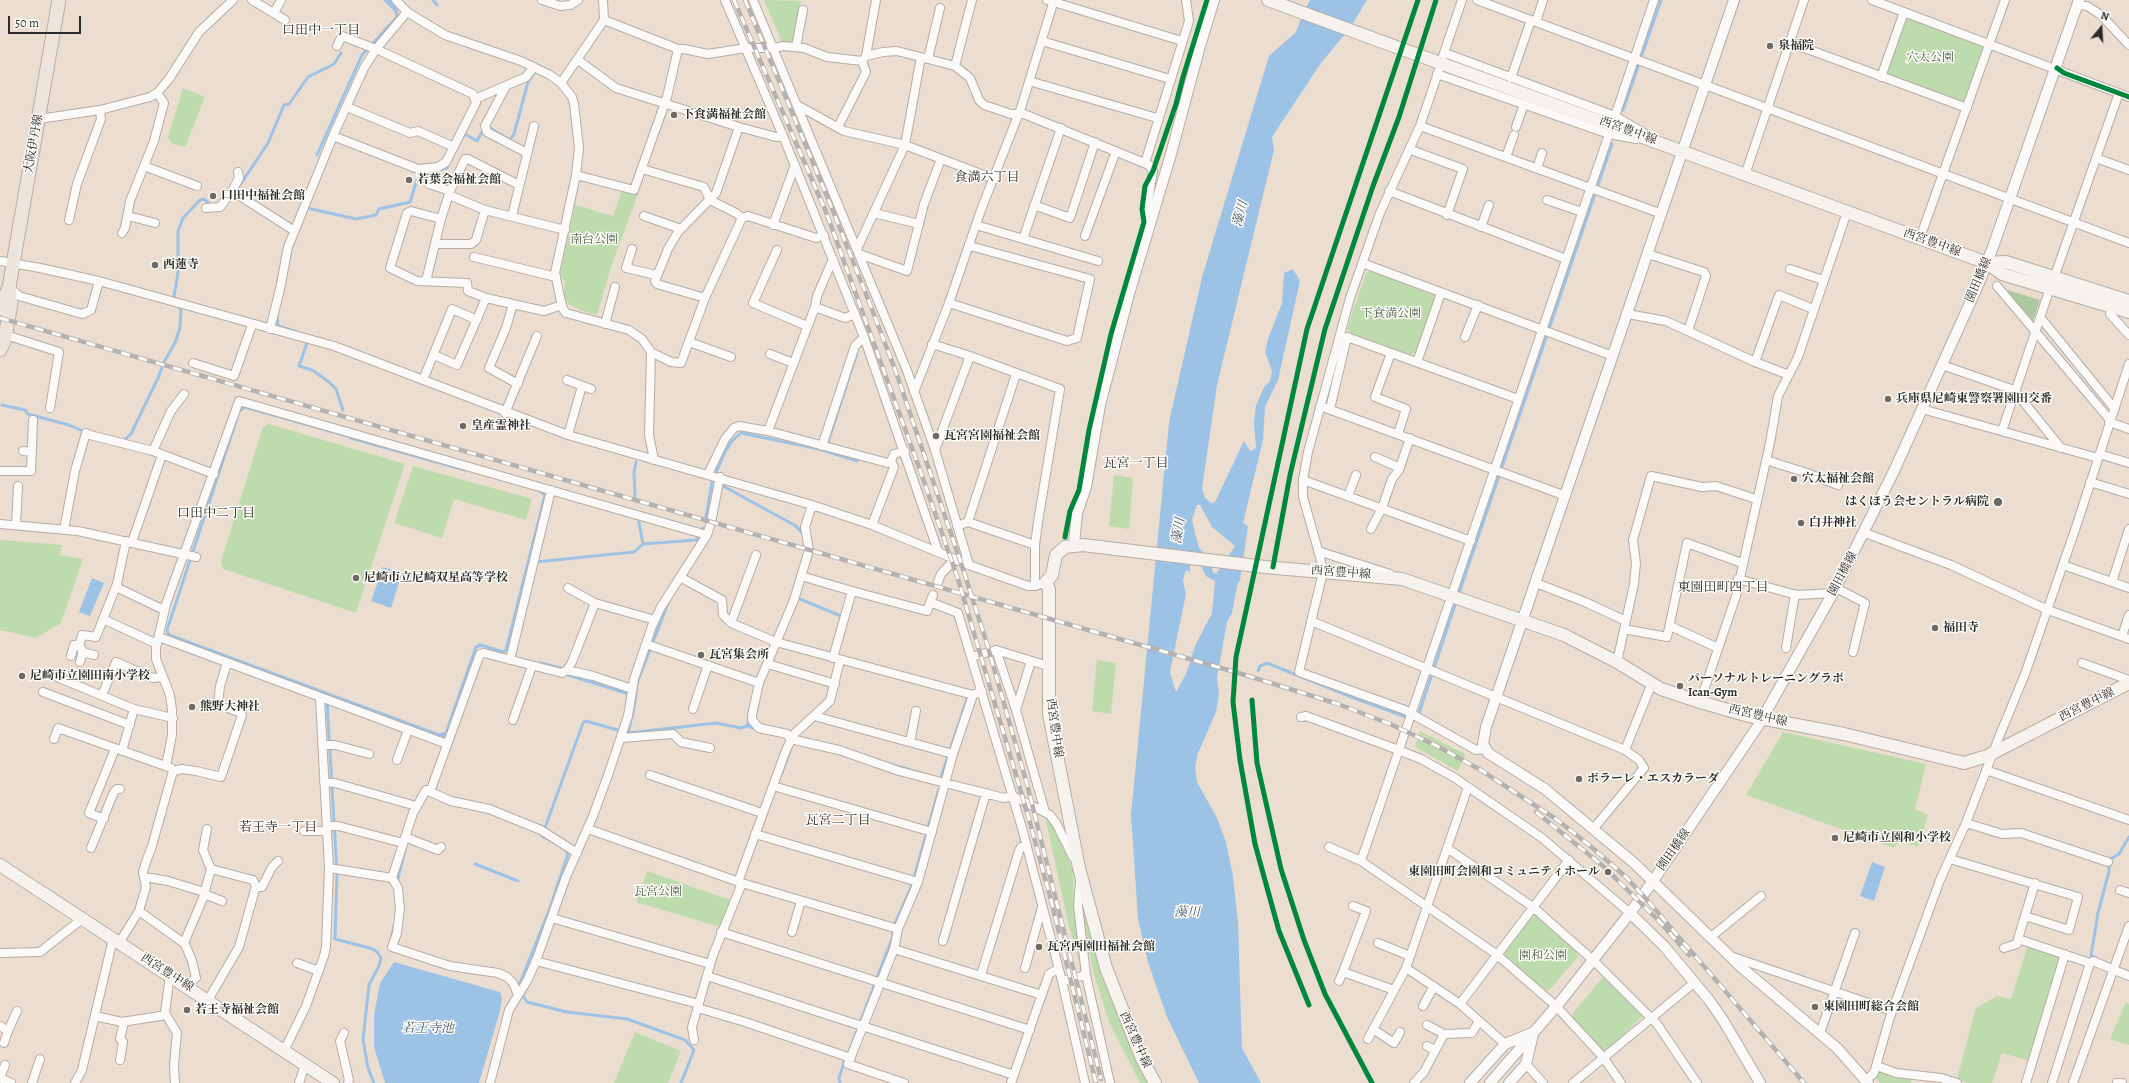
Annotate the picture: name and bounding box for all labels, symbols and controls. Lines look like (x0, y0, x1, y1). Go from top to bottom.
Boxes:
scale bar (10, 8, 83, 34)
north arrow (2081, 8, 2121, 48)
text: N (2099, 8, 2111, 24)
text: 50 m (15, 15, 39, 31)
district label: 口田中一丁目 (282, 23, 360, 39)
place label: 泉福院 (1778, 39, 1814, 53)
marker: 泉福院 (1765, 41, 1775, 51)
park label: 穴太公園 (1906, 51, 1954, 65)
place label: 下食満福祉会館 (682, 108, 766, 122)
marker: 下食満福祉会館 (669, 110, 679, 120)
street label: 大阪伊丹線 (22, 113, 46, 175)
street label: 西宮豊中線 (1597, 114, 1659, 148)
district label: 食満六丁目 (955, 170, 1019, 186)
place label: 若葉会福祉会館 (417, 173, 501, 187)
marker: 若葉会福祉会館 (404, 175, 414, 185)
place label: 口田中福祉会館 (221, 189, 305, 203)
marker: 口田中福祉会館 (208, 191, 218, 201)
water label: 藻川 (1230, 199, 1252, 229)
street label: 西宮豊中線 (1901, 226, 1963, 260)
park label: 南台公園 (570, 233, 618, 247)
street label: 園田橋線 (1963, 255, 1995, 305)
place label: 西蓮寺 (163, 258, 199, 272)
marker: 西蓮寺 (150, 260, 160, 270)
park label: 下食満公園 (1361, 307, 1421, 321)
place label: 兵庫県尼崎東警察署園田交番 (1896, 392, 2052, 406)
marker: 兵庫県尼崎東警察署園田交番 (1883, 394, 1893, 404)
place label: 皇産霊神社 (471, 419, 531, 433)
marker: 皇産霊神社 (458, 421, 468, 431)
place label: 瓦宮宮園福祉会館 (944, 429, 1040, 443)
marker: 瓦宮宮園福祉会館 (931, 431, 941, 441)
district label: 瓦宮一丁目 (1104, 456, 1168, 472)
place label: 穴太福祉会館 (1802, 472, 1874, 486)
marker: 穴太福祉会館 (1789, 474, 1799, 484)
place label: はくほう会セントラル病院 (1845, 495, 1989, 509)
marker: はくほう会セントラル病院 (1992, 496, 2004, 508)
district label: 口田中二丁目 (177, 506, 255, 522)
place label: 白井神社 (1809, 516, 1857, 530)
water label: 藻川 (1169, 517, 1189, 545)
marker: 白井神社 (1796, 518, 1806, 528)
street label: 園田橋線 (1825, 549, 1861, 599)
street label: 西宮豊中線 (1311, 564, 1371, 582)
place label: 尼崎市立尼崎双星高等学校 (364, 571, 508, 585)
marker: 尼崎市立尼崎双星高等学校 (351, 573, 361, 583)
district label: 東園田町四丁目 (1678, 580, 1768, 596)
place label: 福田寺 (1943, 621, 1979, 635)
marker: 福田寺 (1930, 623, 1940, 633)
place label: 瓦宮集会所 (709, 648, 769, 662)
marker: 瓦宮集会所 (696, 650, 706, 660)
place label: 尼崎市立園田南小学校 (30, 669, 150, 683)
marker: 尼崎市立園田南小学校 (17, 671, 27, 681)
place label: パーソナルトレーニングラボ Ican-Gym (1688, 672, 1844, 700)
marker: パーソナルトレーニングラボ Ican-Gym (1675, 681, 1685, 691)
street label: 西宮豊中線 (2057, 685, 2117, 725)
street label: 西宮豊中線 (1043, 697, 1065, 759)
place label: 熊野大神社 (200, 700, 260, 714)
marker: 熊野大神社 (187, 702, 197, 712)
street label: 西宮豊中線 (1727, 702, 1789, 730)
place label: ボラーレ・エスカラーダ (1587, 772, 1719, 786)
marker: ボラーレ・エスカラーダ (1574, 774, 1584, 784)
district label: 瓦宮二丁目 (806, 813, 870, 829)
district label: 若王寺一丁目 (239, 820, 317, 836)
street label: 園田橋線 (1654, 826, 1694, 874)
place label: 尼崎市立園和小学校 (1843, 831, 1951, 845)
marker: 尼崎市立園和小学校 (1830, 833, 1840, 843)
place label: 東園田町会園和コミュニティホール (1408, 865, 1600, 879)
marker: 東園田町会園和コミュニティホール (1603, 867, 1613, 877)
park label: 瓦宮公園 (634, 885, 682, 899)
water label: 藻川 (1174, 905, 1200, 921)
place label: 瓦宮西園田福祉会館 (1047, 940, 1155, 954)
marker: 瓦宮西園田福祉会館 (1034, 942, 1044, 952)
park label: 園和公園 (1519, 949, 1567, 963)
street label: 西宮豊中線 (138, 951, 196, 995)
place label: 東園田町総合会館 (1823, 1000, 1919, 1014)
marker: 東園田町総合会館 (1810, 1002, 1820, 1012)
place label: 若王寺福祉会館 (195, 1003, 279, 1017)
marker: 若王寺福祉会館 (182, 1005, 192, 1015)
street label: 西宮豊中線 (1116, 1010, 1154, 1070)
water label: 若王寺池 (402, 1021, 454, 1037)

